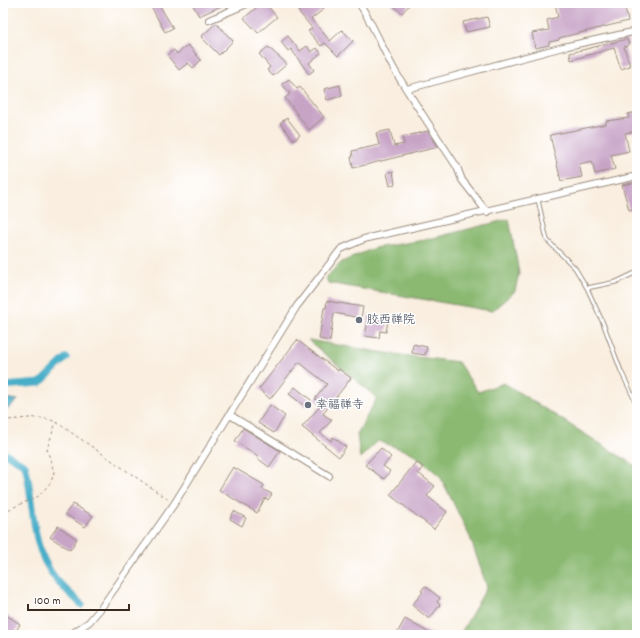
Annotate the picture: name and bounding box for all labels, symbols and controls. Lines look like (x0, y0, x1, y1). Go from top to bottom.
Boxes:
place label: 胶西禅院 (367, 312, 415, 329)
marker: 胶西禅院 (354, 315, 364, 325)
place label: 幸福禅寺 (316, 397, 364, 414)
marker: 幸福禅寺 (303, 400, 313, 410)
scale bar (28, 586, 129, 612)
text: 100 m (34, 593, 61, 610)

